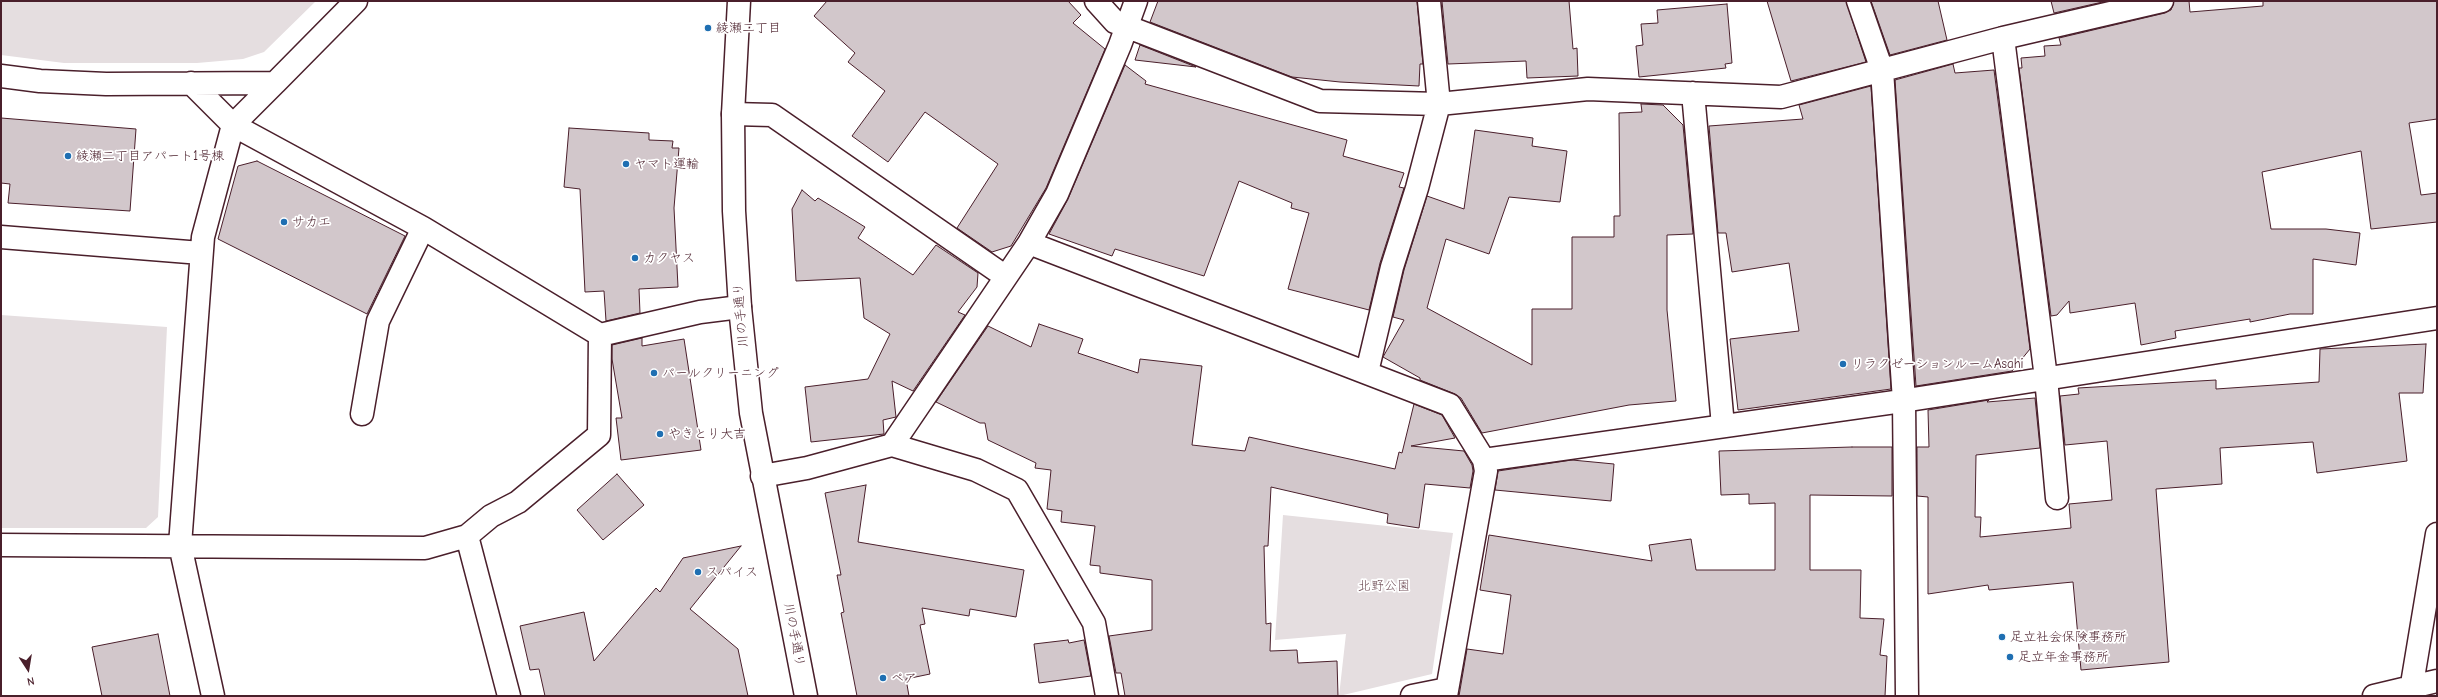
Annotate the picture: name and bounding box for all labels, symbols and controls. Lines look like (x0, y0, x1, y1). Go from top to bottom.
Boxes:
place label: 綾瀬二丁目 (716, 20, 781, 36)
marker: 綾瀬二丁目 (703, 23, 713, 33)
place label: 綾瀬二丁目アパート1号棟 (76, 148, 224, 164)
marker: 綾瀬二丁目アパート1号棟 (63, 151, 73, 161)
place label: ヤマト運輸 (634, 156, 699, 172)
marker: ヤマト運輸 (621, 159, 631, 169)
place label: サカエ (292, 214, 331, 230)
marker: サカエ (279, 217, 289, 227)
place label: カクヤス (643, 250, 695, 266)
marker: カクヤス (630, 253, 640, 263)
street label: 川の手通り (730, 282, 752, 348)
place label: リラクゼーションルームAsahi (1851, 356, 2024, 372)
marker: リラクゼーションルームAsahi (1838, 359, 1848, 369)
place label: パールクリーニング (662, 365, 779, 381)
marker: パールクリーニング (649, 368, 659, 378)
place label: やきとり大吉 (668, 426, 746, 442)
marker: やきとり大吉 (655, 429, 665, 439)
place label: スパイス (706, 564, 758, 580)
marker: スパイス (693, 567, 703, 577)
park label: 北野公園 (1358, 578, 1410, 594)
street label: 川の手通り (780, 602, 808, 668)
place label: 足立社会保険事務所 (2010, 629, 2127, 645)
marker: 足立社会保険事務所 (1997, 632, 2007, 642)
north arrow (8, 649, 48, 689)
place label: 足立年金事務所 (2018, 649, 2109, 665)
marker: 足立年金事務所 (2005, 652, 2015, 662)
place label: ペア (891, 670, 917, 686)
marker: ペア (878, 673, 888, 683)
text: N (26, 674, 35, 688)

